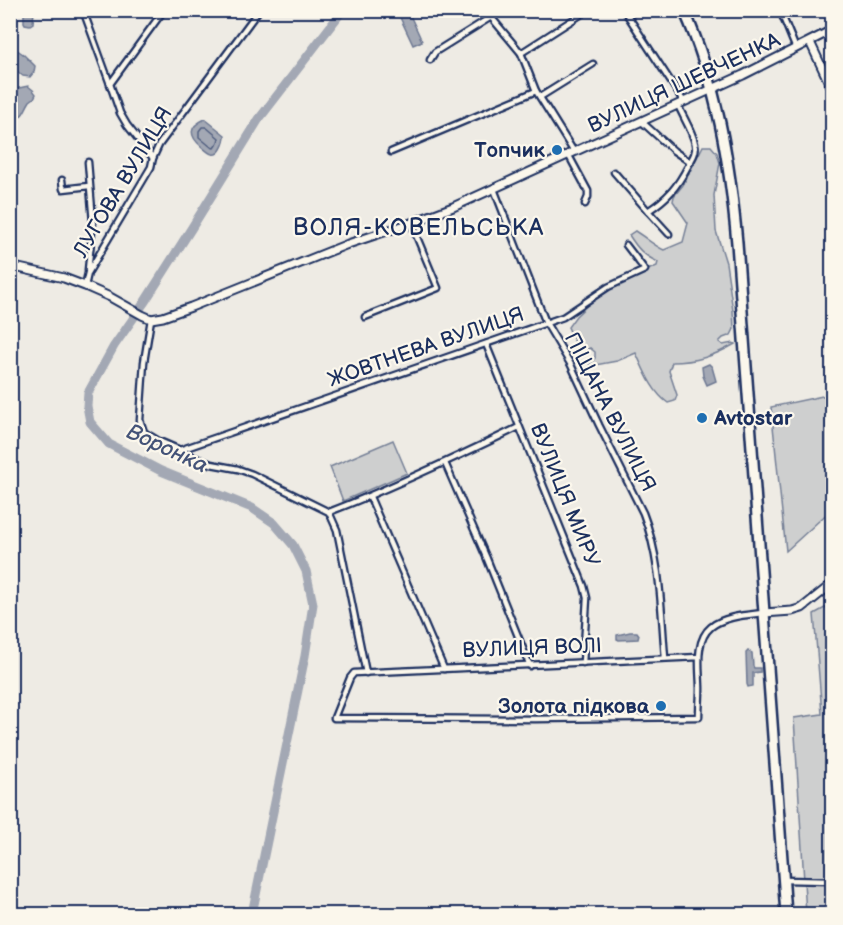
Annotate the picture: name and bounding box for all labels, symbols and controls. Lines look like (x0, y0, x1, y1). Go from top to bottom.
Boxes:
street label: ВУЛИЦЯ ШЕВЧЕНКА (584, 27, 784, 139)
street label: ЛУГОВА ВУЛИЦЯ (68, 102, 178, 263)
place label: Топчик (474, 138, 546, 163)
marker: Топчик (550, 143, 564, 157)
district label: ВОЛЯ-КОВЕЛЬСЬКА (293, 213, 545, 242)
street label: ЖОВТНЕВА ВУЛИЦЯ (325, 302, 527, 392)
street label: ПІЩАНА ВУЛИЦЯ (559, 328, 661, 496)
place label: Avtostar (713, 406, 793, 431)
marker: Avtostar (695, 411, 709, 425)
water label: Воронка (122, 418, 212, 480)
street label: ВУЛИЦЯ МИРУ (525, 420, 605, 571)
street label: ВУЛИЦЯ ВОЛІ (462, 633, 602, 663)
place label: Золота підкова (498, 694, 650, 719)
marker: Золота підкова (654, 699, 668, 713)

